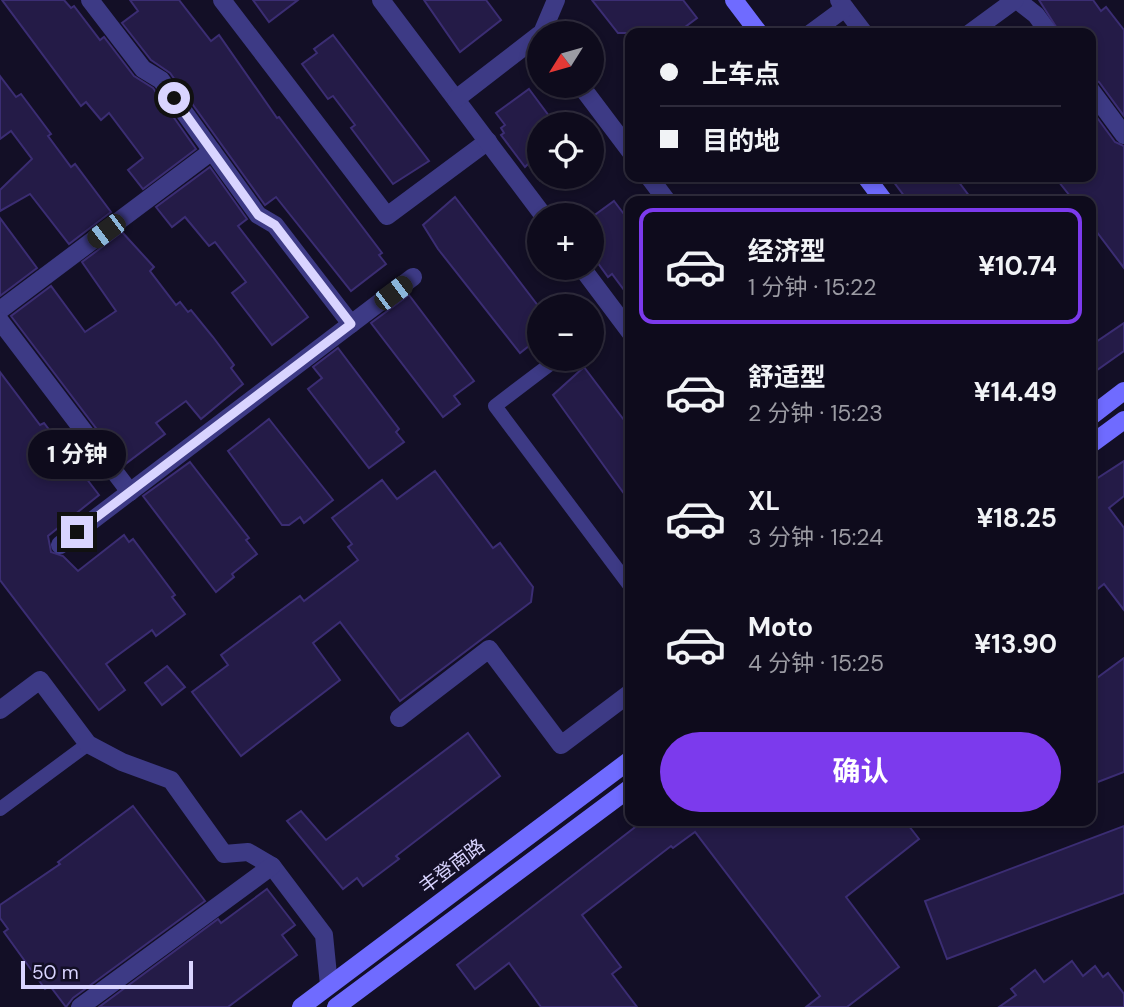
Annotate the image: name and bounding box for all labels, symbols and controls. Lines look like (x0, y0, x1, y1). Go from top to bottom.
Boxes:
north arrow (527, 21, 604, 98)
map controls (527, 21, 604, 371)
text: 上车点 (702, 57, 780, 91)
route start (158, 82, 190, 114)
button: locate (527, 112, 604, 189)
text: 目的地 (702, 124, 780, 158)
button: + (527, 203, 604, 280)
car (83, 210, 130, 252)
text: 经济型 (748, 234, 826, 268)
icon: car (664, 235, 727, 298)
text: ¥10.74 (978, 249, 1057, 283)
car (370, 272, 417, 314)
text: 1 分钟 · 15:22 (748, 272, 876, 302)
button: − (527, 294, 604, 371)
text: 舒适型 (748, 360, 826, 394)
icon: car (664, 361, 727, 424)
text: ¥14.49 (974, 375, 1057, 409)
text: 2 分钟 · 15:23 (748, 398, 883, 428)
callout: 1 分钟 (28, 430, 126, 480)
text: 1 分钟 (47, 439, 107, 469)
text: XL (748, 484, 780, 518)
icon: car (664, 487, 727, 550)
text: ¥18.25 (976, 501, 1057, 535)
route end (61, 516, 93, 548)
text: 3 分钟 · 15:24 (748, 522, 883, 552)
text: Moto (748, 610, 813, 644)
icon: car (664, 613, 727, 676)
text: ¥13.90 (974, 627, 1057, 661)
text: 4 分钟 · 15:25 (748, 648, 884, 678)
button: 确认 (660, 732, 1061, 812)
street label: 丰登南路 (414, 833, 490, 899)
scale bar (21, 958, 192, 990)
text: 50 m (32, 960, 79, 985)

